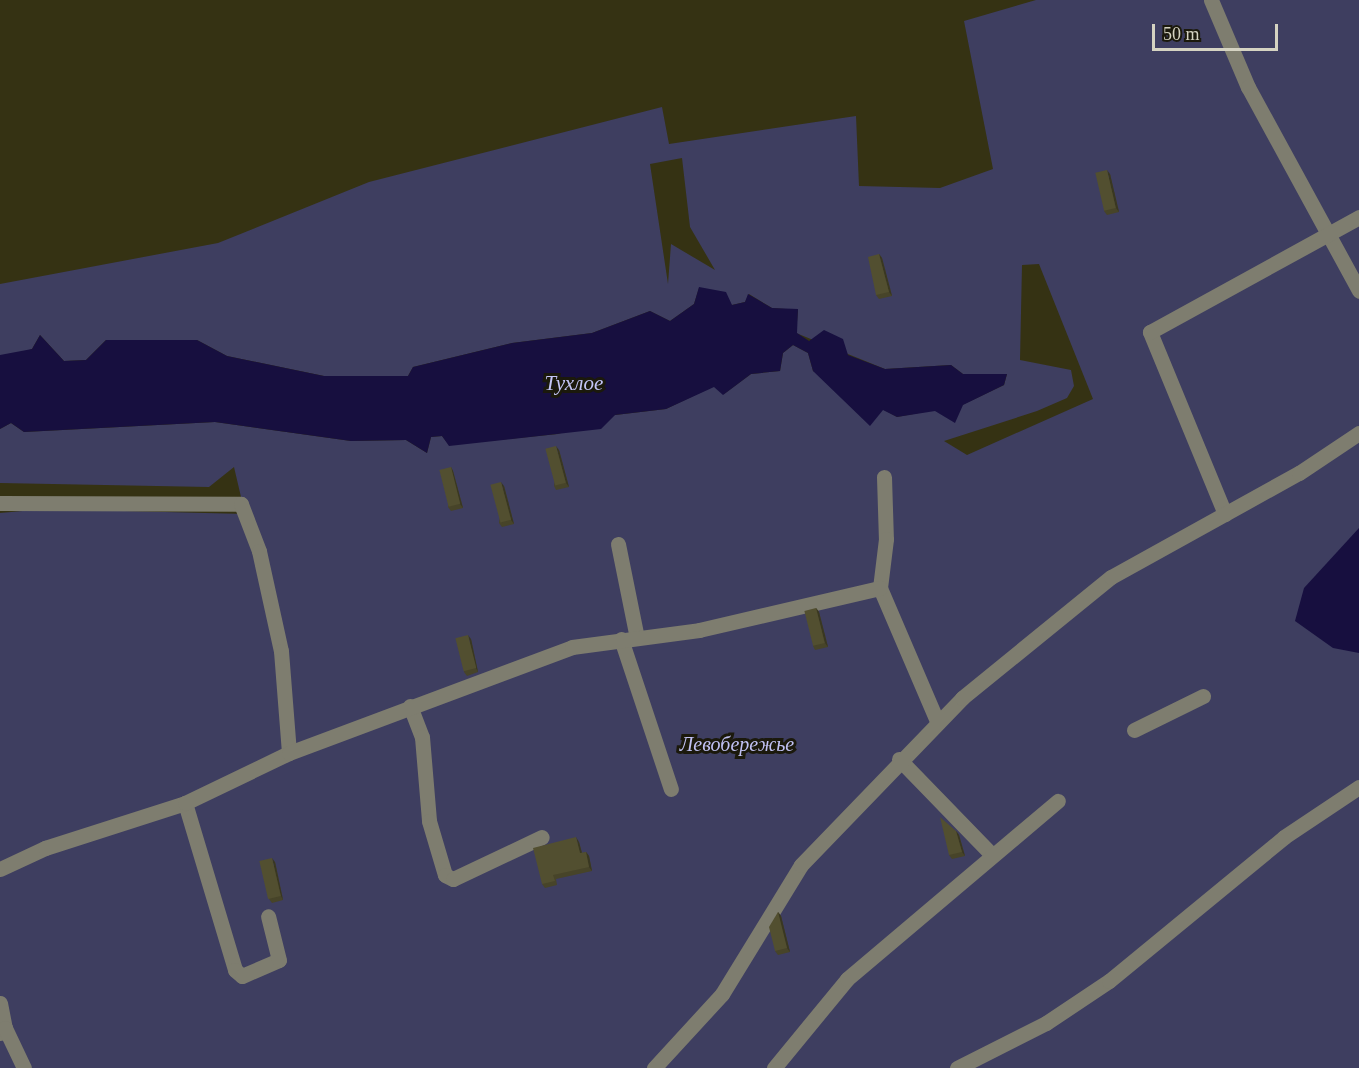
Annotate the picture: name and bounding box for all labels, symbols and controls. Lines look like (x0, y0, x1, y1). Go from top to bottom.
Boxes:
scale bar (1155, 12, 1281, 50)
text: 50 m (1163, 24, 1200, 44)
water label: Тухлое (545, 370, 603, 396)
park label: Левобережье (680, 732, 794, 756)

